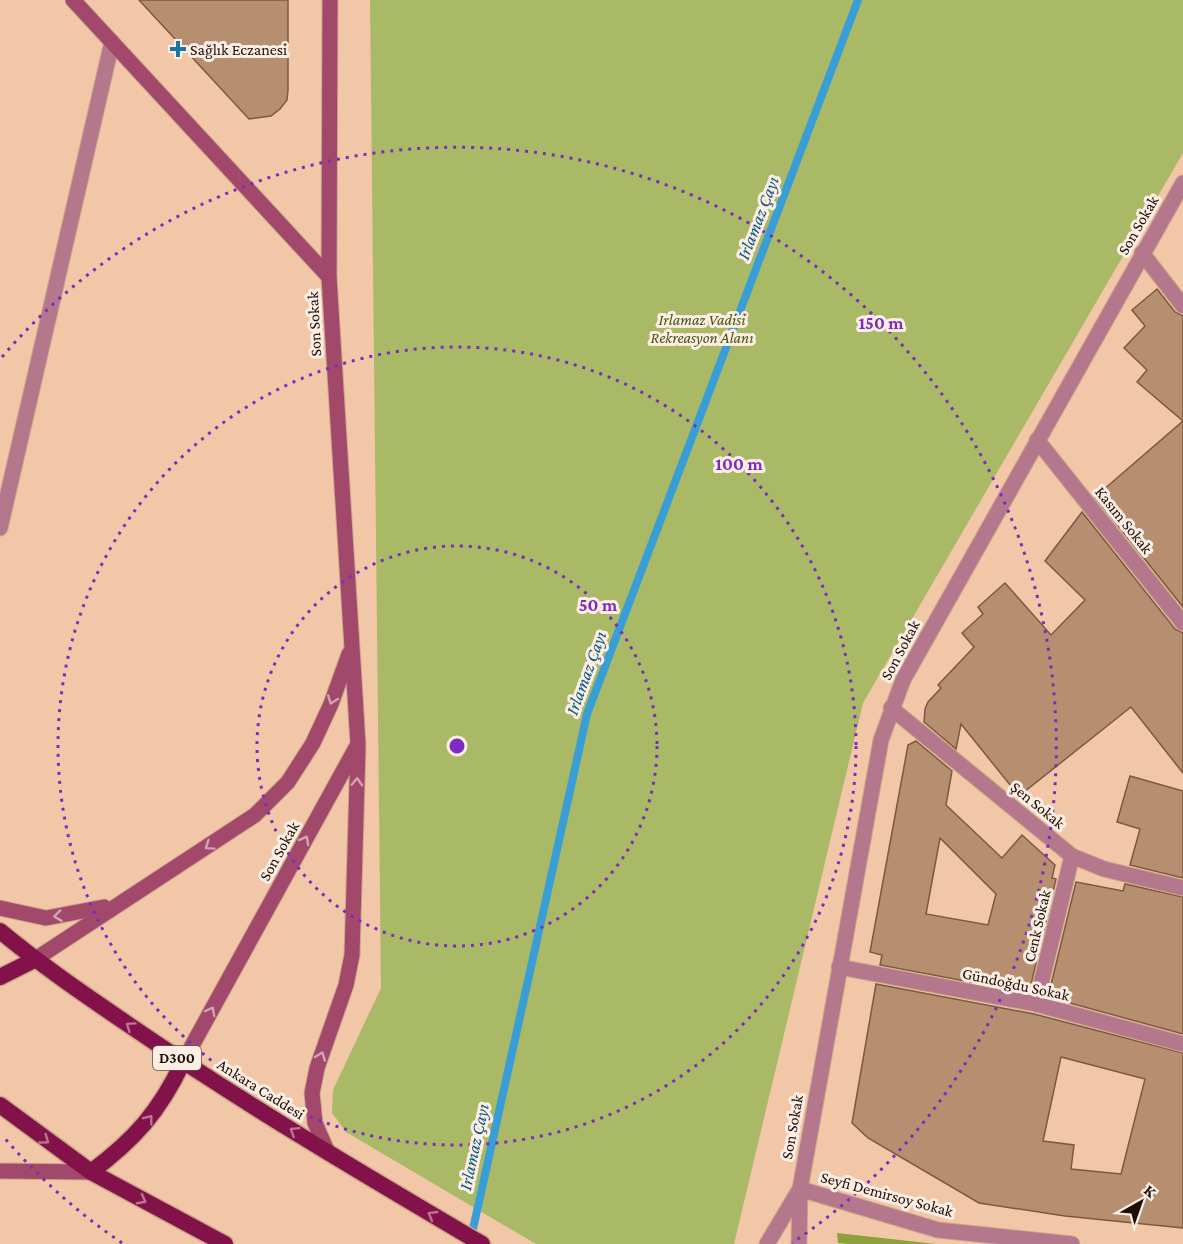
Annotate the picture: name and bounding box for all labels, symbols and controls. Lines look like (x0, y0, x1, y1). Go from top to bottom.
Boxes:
place label: Sağlık Eczanesi (190, 41, 287, 59)
marker: Sağlık Eczanesi (171, 42, 185, 56)
water label: Irlamaz Çayı (733, 173, 783, 263)
street label: Son Sokak (1114, 192, 1162, 257)
street label: Son Sokak (304, 291, 324, 357)
park label: Irlamaz Vadisi Rekreasyon Alanı (650, 311, 754, 347)
text: 150 m (858, 313, 904, 333)
text: 100 m (715, 454, 763, 474)
street label: Kasım Sokak (1092, 483, 1156, 557)
text: 50 m (579, 595, 618, 615)
street label: Son Sokak (877, 617, 923, 683)
water label: Irlamaz Çayı (562, 628, 610, 718)
one-way arrow (327, 694, 339, 705)
centre of rings (447, 736, 467, 756)
one-way arrow (351, 778, 363, 787)
street label: Şen Sokak (1007, 778, 1069, 833)
street label: Son Sokak (256, 818, 302, 884)
one-way arrow (298, 836, 309, 846)
one-way arrow (205, 839, 216, 850)
street label: Cenk Sokak (1020, 888, 1054, 964)
one-way arrow (53, 910, 63, 922)
street label: Gündoğdu Sokak (961, 964, 1072, 1005)
one-way arrow (204, 1007, 215, 1017)
one-way arrow (126, 1021, 136, 1033)
road number: D300 (153, 1046, 201, 1070)
one-way arrow (314, 1051, 327, 1062)
street label: Ankara Caddesi (214, 1055, 308, 1123)
street label: Son Sokak (778, 1093, 806, 1161)
water label: Irlamaz Çayı (455, 1102, 493, 1192)
one-way arrow (141, 1115, 152, 1126)
one-way arrow (290, 1127, 300, 1139)
one-way arrow (38, 1133, 49, 1144)
street label: Seyfi Demirsoy Sokak (819, 1168, 955, 1221)
north arrow (1111, 1172, 1171, 1232)
text: K (1141, 1181, 1160, 1201)
one-way arrow (136, 1193, 147, 1204)
one-way arrow (428, 1210, 438, 1222)

